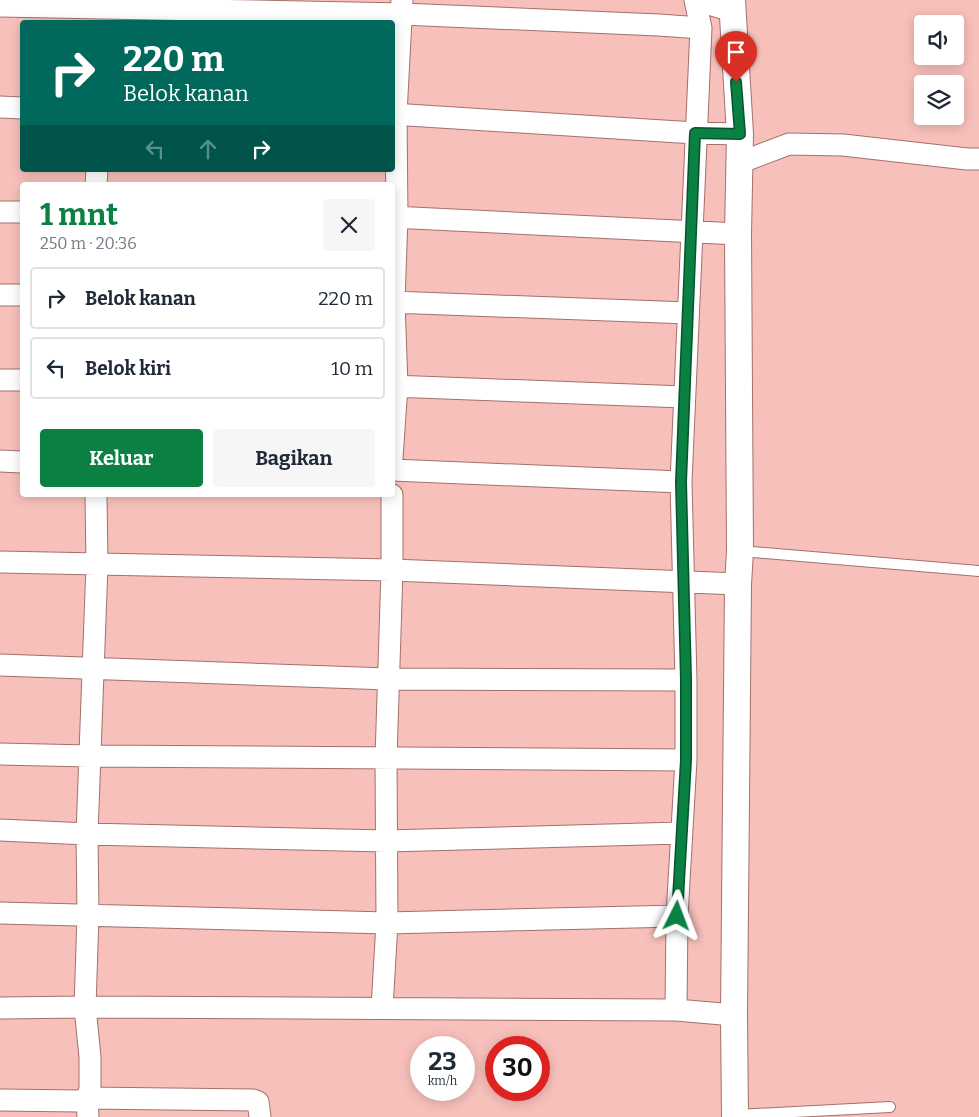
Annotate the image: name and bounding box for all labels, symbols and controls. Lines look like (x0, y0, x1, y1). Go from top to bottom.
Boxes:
map controls (914, 15, 964, 125)
button: sound (914, 15, 964, 65)
pin (715, 31, 757, 82)
text: 220 m (123, 38, 224, 80)
icon: arrive (722, 38, 750, 66)
icon: right (40, 40, 105, 105)
button: layers (914, 75, 964, 125)
text: Belok kanan (123, 80, 249, 107)
icon: left (141, 135, 169, 163)
icon: ahead (194, 135, 222, 163)
icon: right (247, 135, 275, 163)
text: 1 mnt (40, 197, 118, 233)
button: close (323, 199, 375, 251)
text: 250 m · 20:36 (40, 234, 137, 253)
icon: right (42, 284, 70, 312)
text: Belok kanan (85, 287, 196, 310)
text: 220 m (318, 287, 373, 310)
icon: left (42, 354, 70, 382)
text: Belok kiri (85, 357, 171, 380)
text: 10 m (331, 357, 373, 380)
button: Keluar (40, 429, 203, 487)
button: Bagikan (213, 429, 375, 487)
position arrow (650, 889, 702, 941)
speed limit sign: 30 (485, 1036, 550, 1101)
text: 23 (428, 1047, 457, 1077)
text: km/h (428, 1074, 457, 1088)

